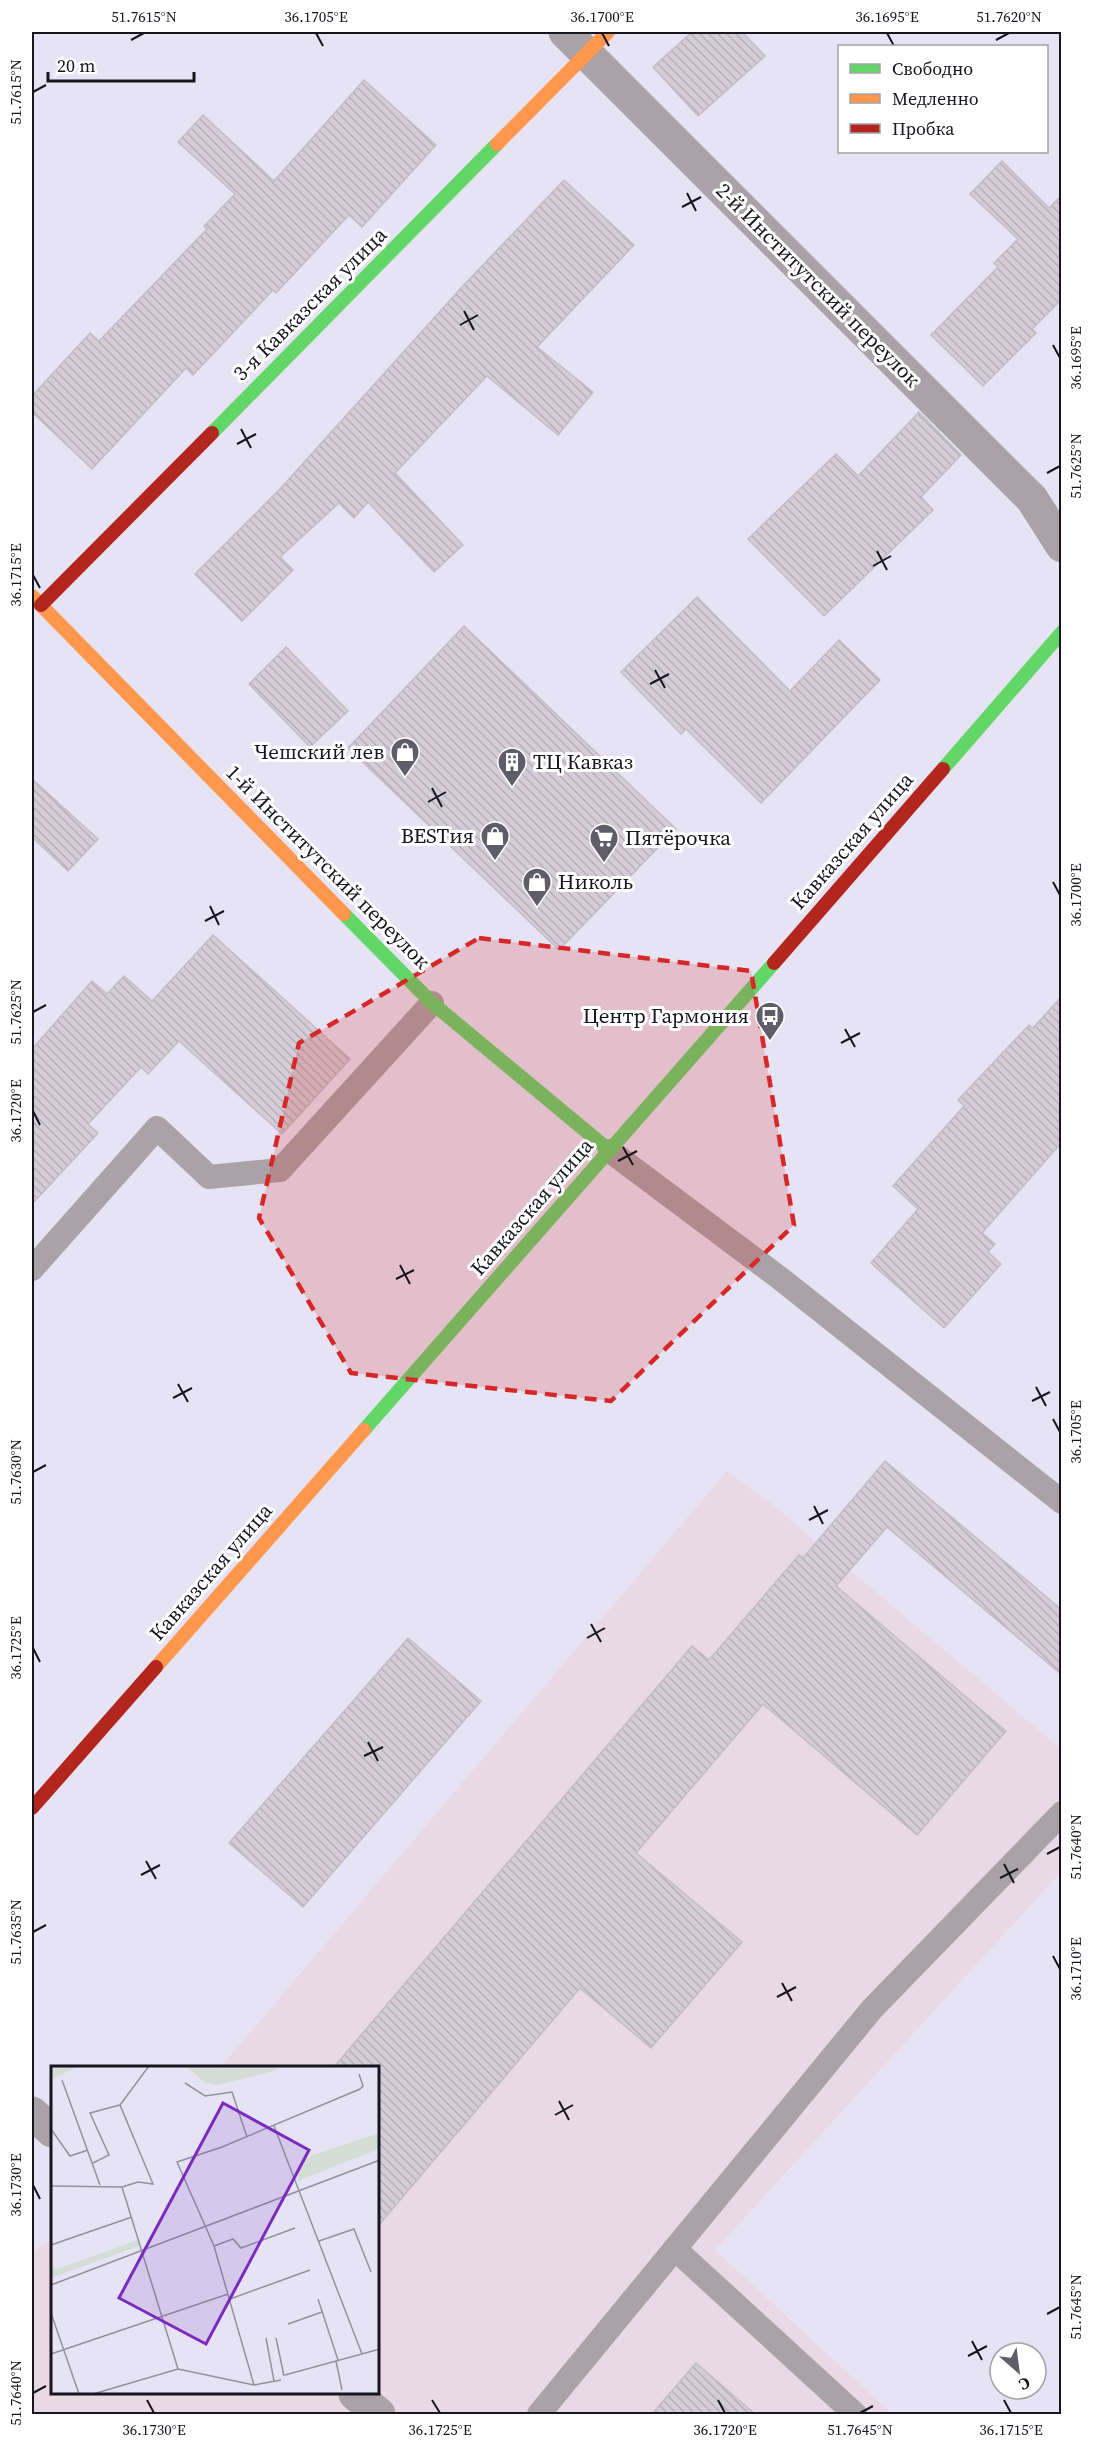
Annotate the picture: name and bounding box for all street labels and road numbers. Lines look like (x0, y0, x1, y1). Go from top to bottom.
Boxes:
street label: 2-й Институтский переулок (710, 176, 927, 393)
street label: 3-я Кавказская улица (226, 220, 393, 387)
street label: 1-й Институтский переулок (220, 758, 437, 975)
street label: Кавказская улица (784, 765, 920, 916)
street label: Кавказская улица (464, 1131, 600, 1282)
street label: Кавказская улица (143, 1496, 279, 1647)

